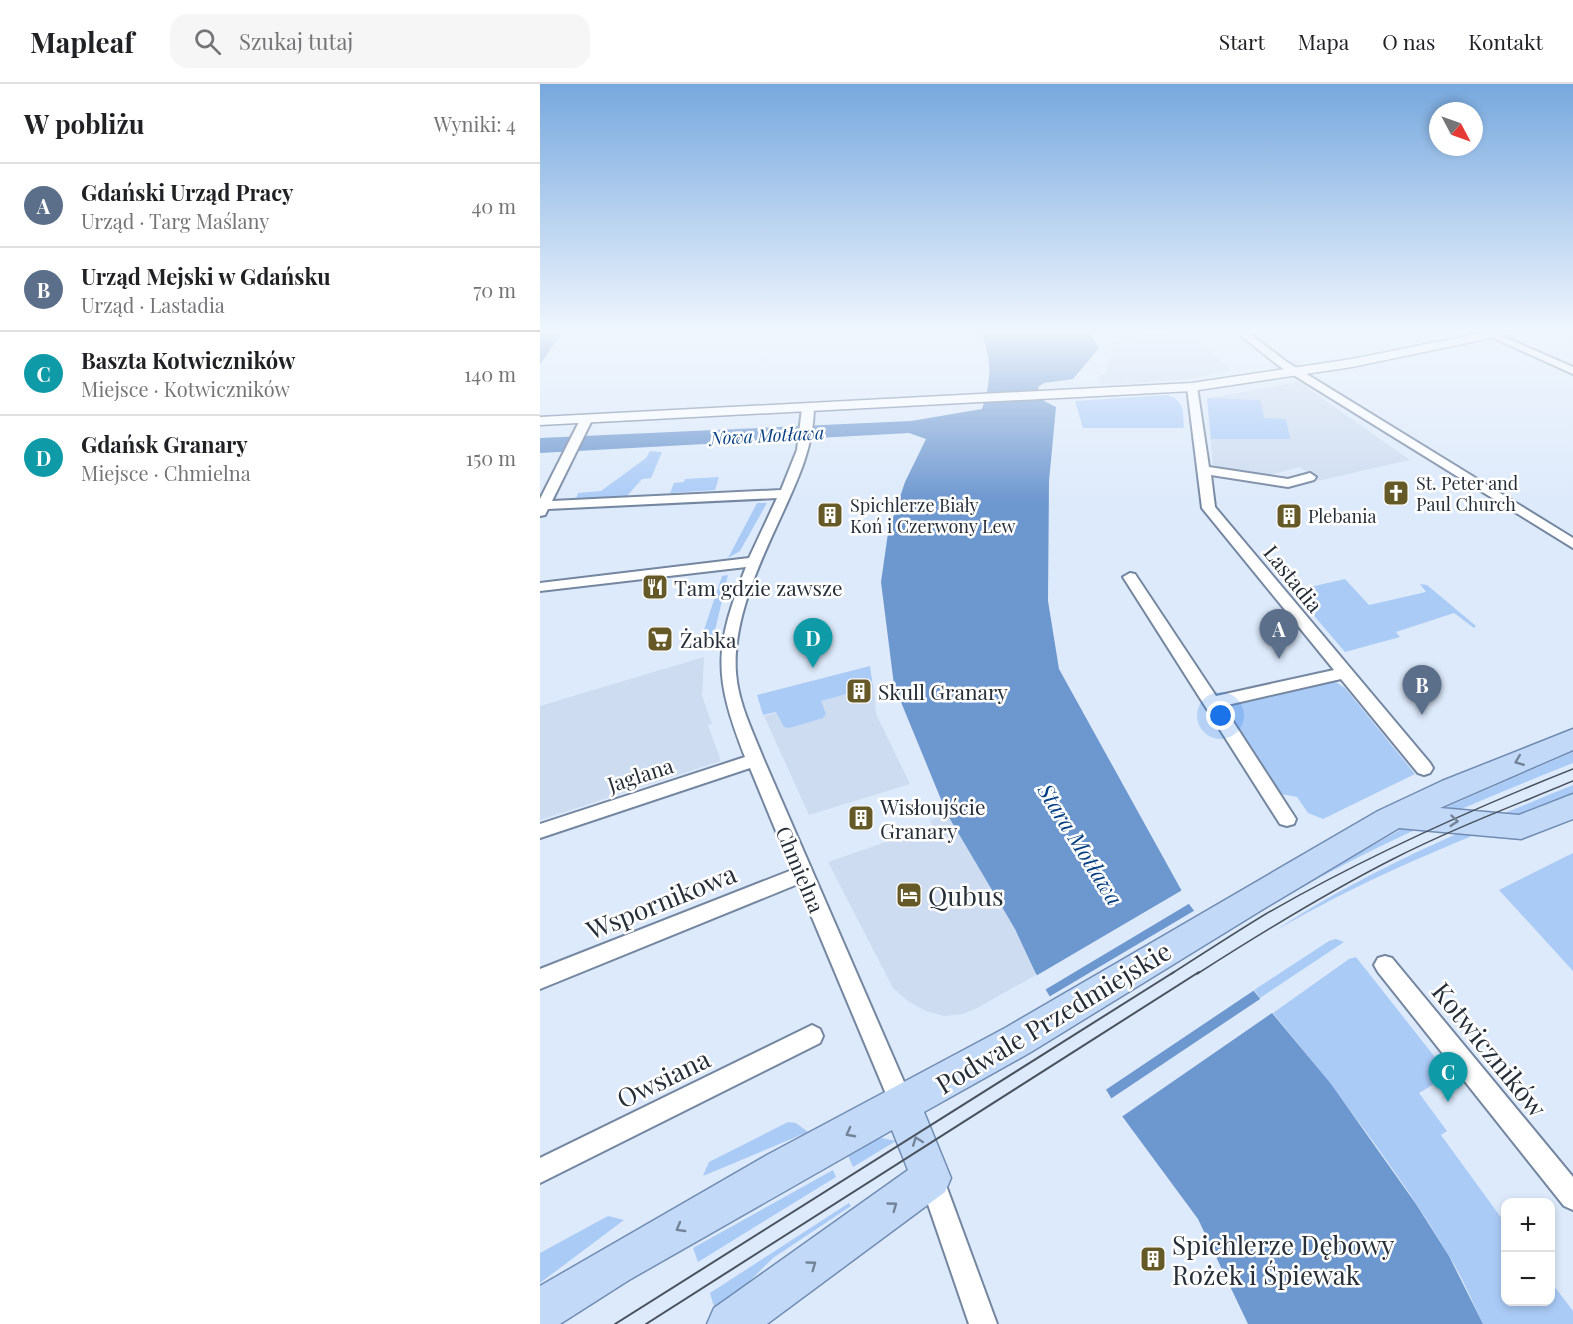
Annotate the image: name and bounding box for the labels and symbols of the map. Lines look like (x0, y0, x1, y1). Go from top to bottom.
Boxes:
north arrow (1429, 102, 1483, 156)
water label: Nowa Motława (707, 420, 825, 450)
place label: St. Peter and Paul Church (1416, 471, 1519, 516)
church icon: St. Peter and Paul Church (1381, 478, 1411, 508)
place label: Spichlerze Biały Koń i Czerwony Lew (850, 493, 1016, 538)
building icon: Spichlerze Biały Koń i Czerwony Lew (815, 500, 845, 530)
building icon: Plebania (1274, 501, 1304, 531)
place label: Plebania (1308, 504, 1377, 528)
street label: Lastadia (1258, 539, 1330, 618)
restaurant icon: Tam gdzie zawsze (640, 572, 670, 602)
place label: Tam gdzie zawsze (674, 573, 843, 601)
pin: A (1260, 610, 1298, 659)
pin: D (794, 618, 832, 668)
supermarket icon: Żabka (645, 624, 675, 654)
place label: Żabka (680, 625, 737, 653)
pin: B (1402, 666, 1442, 715)
building icon: Skull Granary (844, 676, 874, 706)
place label: Skull Granary (878, 677, 1008, 705)
your location (1206, 701, 1235, 730)
street label: Jaglana (603, 750, 677, 798)
one-way arrow (1514, 754, 1525, 766)
water label: Stara Motława (1031, 776, 1130, 911)
place label: Wisłoujście Granary (879, 792, 986, 844)
building icon: Wisłoujście Granary (846, 803, 876, 833)
one-way arrow (1450, 814, 1459, 827)
street label: Chmielna (770, 822, 832, 917)
street label: Wspornikowa (580, 855, 741, 947)
place label: Qubus (928, 878, 1004, 913)
hotel icon: Qubus (894, 880, 924, 910)
street label: Podwale Przedmiejskie (929, 933, 1177, 1101)
street label: Kotwiczników (1425, 974, 1555, 1124)
street label: Owsiana (610, 1040, 716, 1116)
pin: C (1428, 1052, 1468, 1102)
one-way arrow (845, 1125, 856, 1137)
one-way arrow (912, 1136, 925, 1147)
one-way arrow (886, 1202, 897, 1213)
one-way arrow (676, 1220, 686, 1232)
place label: Spichlerze Dębowy Rożek i Śpiewak (1172, 1227, 1394, 1292)
building icon: Spichlerze Dębowy Rożek i Śpiewak (1138, 1244, 1168, 1274)
one-way arrow (806, 1261, 817, 1272)

